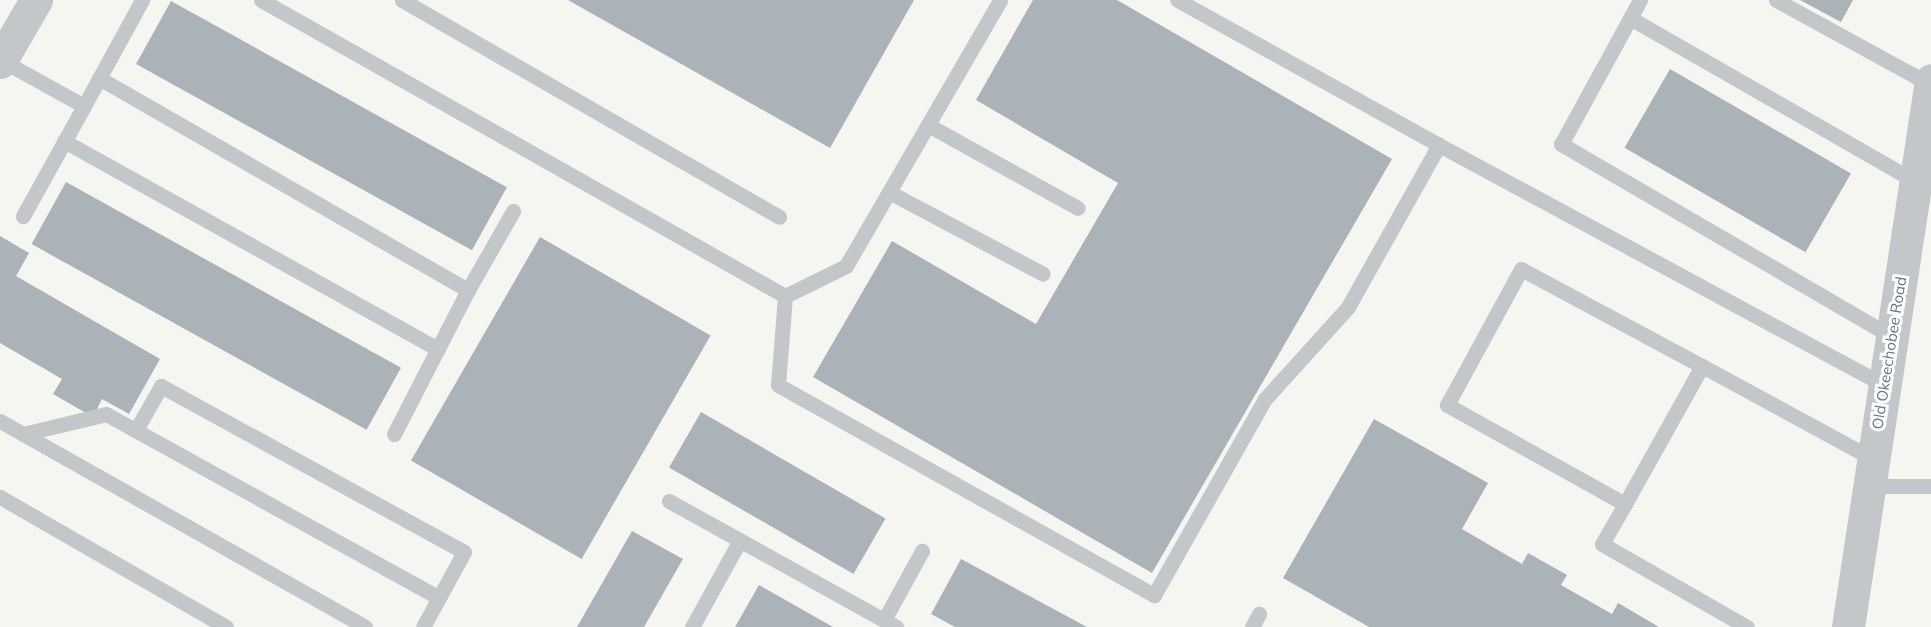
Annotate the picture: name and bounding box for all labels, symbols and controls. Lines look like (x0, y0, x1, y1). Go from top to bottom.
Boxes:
street label: Old Okeechobee Road (1868, 275, 1910, 431)

